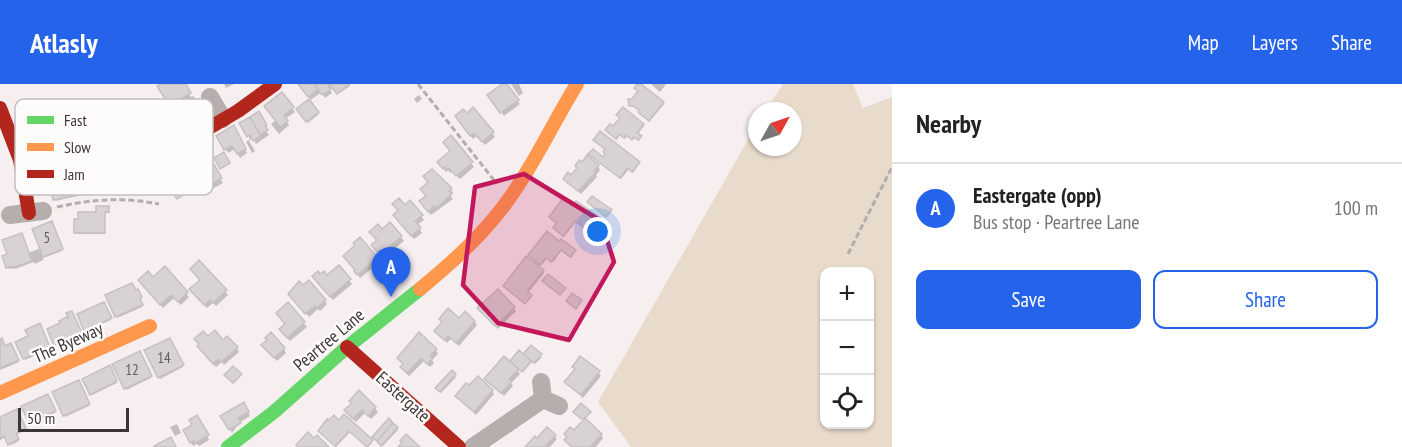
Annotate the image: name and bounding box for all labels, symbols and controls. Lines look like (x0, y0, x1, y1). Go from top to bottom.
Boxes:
text: Atlasly (30, 24, 98, 61)
text: Map (1188, 29, 1219, 56)
text: Layers (1252, 29, 1298, 56)
text: Share (1331, 29, 1372, 56)
legend (15, 99, 213, 195)
north arrow (748, 102, 802, 156)
text: Nearby (916, 107, 981, 140)
text: Fast (64, 110, 87, 130)
text: Slow (64, 137, 91, 157)
text: Jam (63, 164, 85, 184)
text: Eastergate (opp) (973, 181, 1102, 209)
text: A (930, 195, 941, 221)
text: 100 m (1334, 195, 1378, 221)
text: Bus stop · Peartree Lane (973, 209, 1140, 235)
your location (583, 217, 612, 246)
house number: 5 (44, 228, 50, 247)
pin: A (372, 248, 410, 297)
map controls (820, 267, 874, 429)
button: + (820, 267, 874, 321)
button: Save (916, 270, 1141, 329)
button: Share (1153, 270, 1378, 329)
street label: Peartree Lane (288, 303, 369, 376)
street label: The Byeway (29, 317, 107, 368)
button: − (820, 321, 874, 375)
house number: 14 (157, 348, 171, 367)
house number: 12 (125, 360, 139, 379)
street label: Eastergate (371, 366, 435, 427)
button: locate (820, 375, 874, 429)
scale bar (18, 405, 129, 432)
text: 50 m (27, 408, 55, 428)

